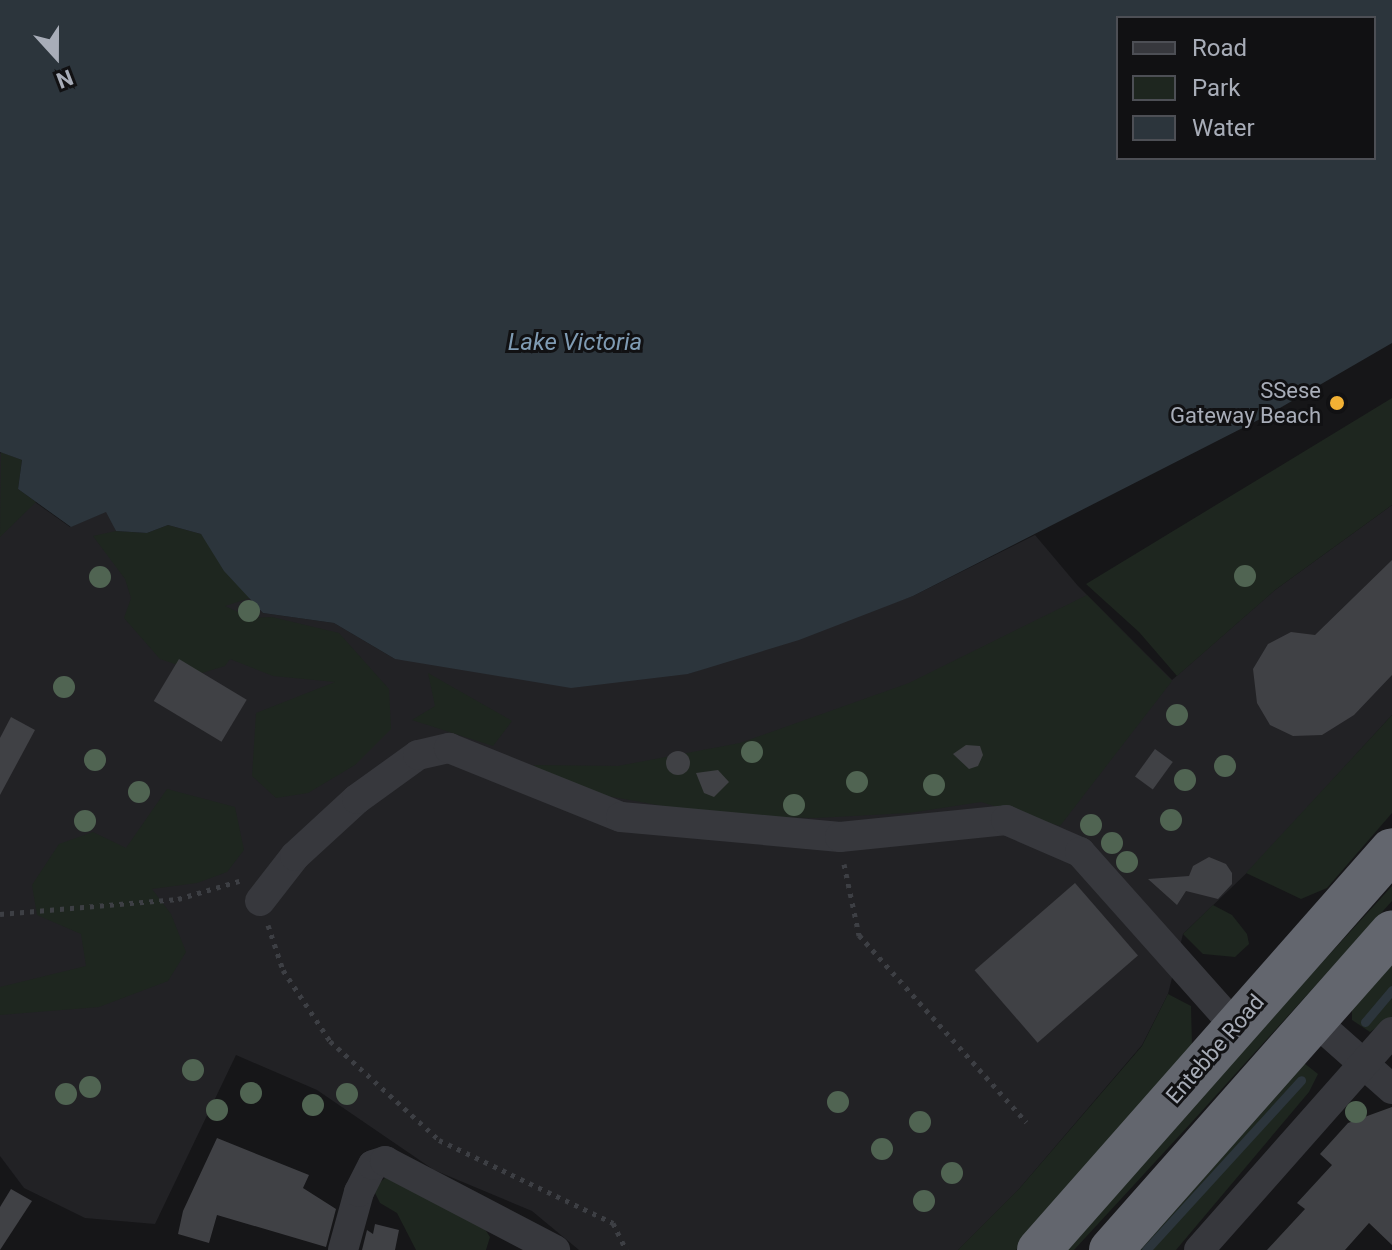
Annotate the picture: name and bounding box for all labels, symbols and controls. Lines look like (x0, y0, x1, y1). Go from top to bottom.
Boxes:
north arrow (16, 16, 96, 96)
legend (1116, 16, 1376, 160)
text: Road (1192, 34, 1247, 62)
text: N (53, 64, 77, 93)
text: Park (1192, 74, 1240, 102)
text: Water (1192, 114, 1255, 142)
water label: Lake Victoria (508, 329, 642, 357)
place label: SSese Gateway Beach (1170, 377, 1321, 428)
marker: SSese Gateway Beach (1328, 394, 1346, 412)
street label: Entebbe Road (1160, 989, 1270, 1109)

